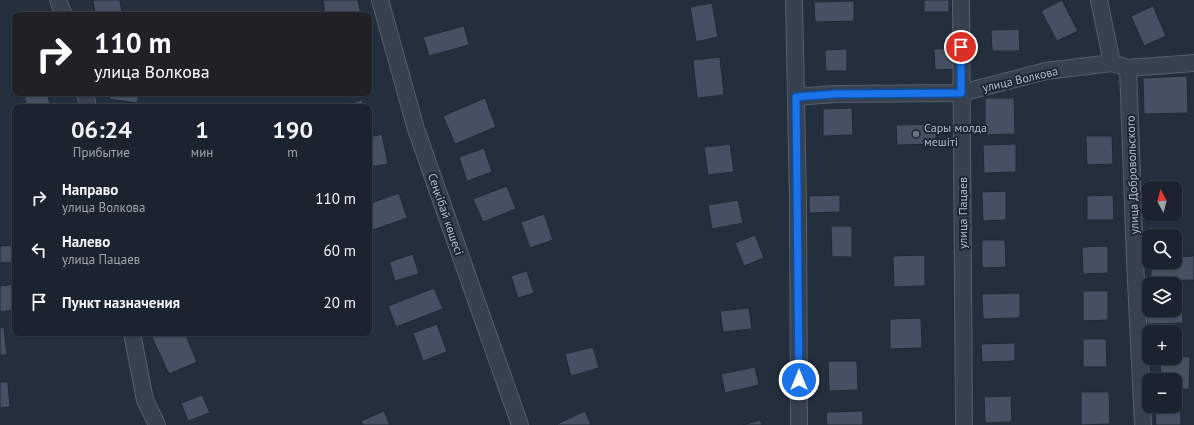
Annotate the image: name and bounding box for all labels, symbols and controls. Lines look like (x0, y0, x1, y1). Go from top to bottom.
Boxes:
text: 110 m (94, 24, 171, 61)
icon: right (28, 28, 80, 80)
pin (944, 30, 978, 64)
icon: arrive (950, 36, 972, 58)
text: улица Волкова (94, 60, 210, 83)
street label: улица Волкова (981, 63, 1059, 95)
text: 06:24 (71, 114, 132, 145)
text: 1 (195, 114, 209, 145)
text: 190 (272, 114, 313, 145)
street label: улица Добровольского (1122, 115, 1142, 235)
place label: Сары молда мешіті (924, 120, 987, 149)
marker: Сары молда мешіті (911, 129, 921, 139)
text: Прибытие (73, 144, 130, 161)
text: мин (191, 144, 213, 161)
text: m (287, 144, 298, 161)
street label: Сеңкібай көшесі (425, 171, 467, 257)
street label: улица Пацаев (955, 177, 970, 249)
text: Направо (62, 180, 118, 199)
north arrow (1142, 181, 1182, 221)
map controls (1142, 181, 1182, 413)
icon: right (28, 187, 50, 209)
text: 110 m (315, 189, 356, 208)
text: улица Волкова (62, 199, 146, 216)
button: search (1142, 229, 1182, 269)
text: Налево (62, 232, 110, 251)
icon: left (28, 239, 50, 261)
text: 60 m (323, 241, 356, 260)
text: улица Пацаев (62, 251, 140, 268)
button: layers (1142, 277, 1182, 317)
icon: arrive (28, 291, 50, 313)
text: Пункт назначения (62, 293, 180, 312)
text: 20 m (323, 293, 356, 312)
button: + (1142, 325, 1182, 365)
position arrow (778, 359, 820, 401)
button: − (1142, 373, 1182, 413)

